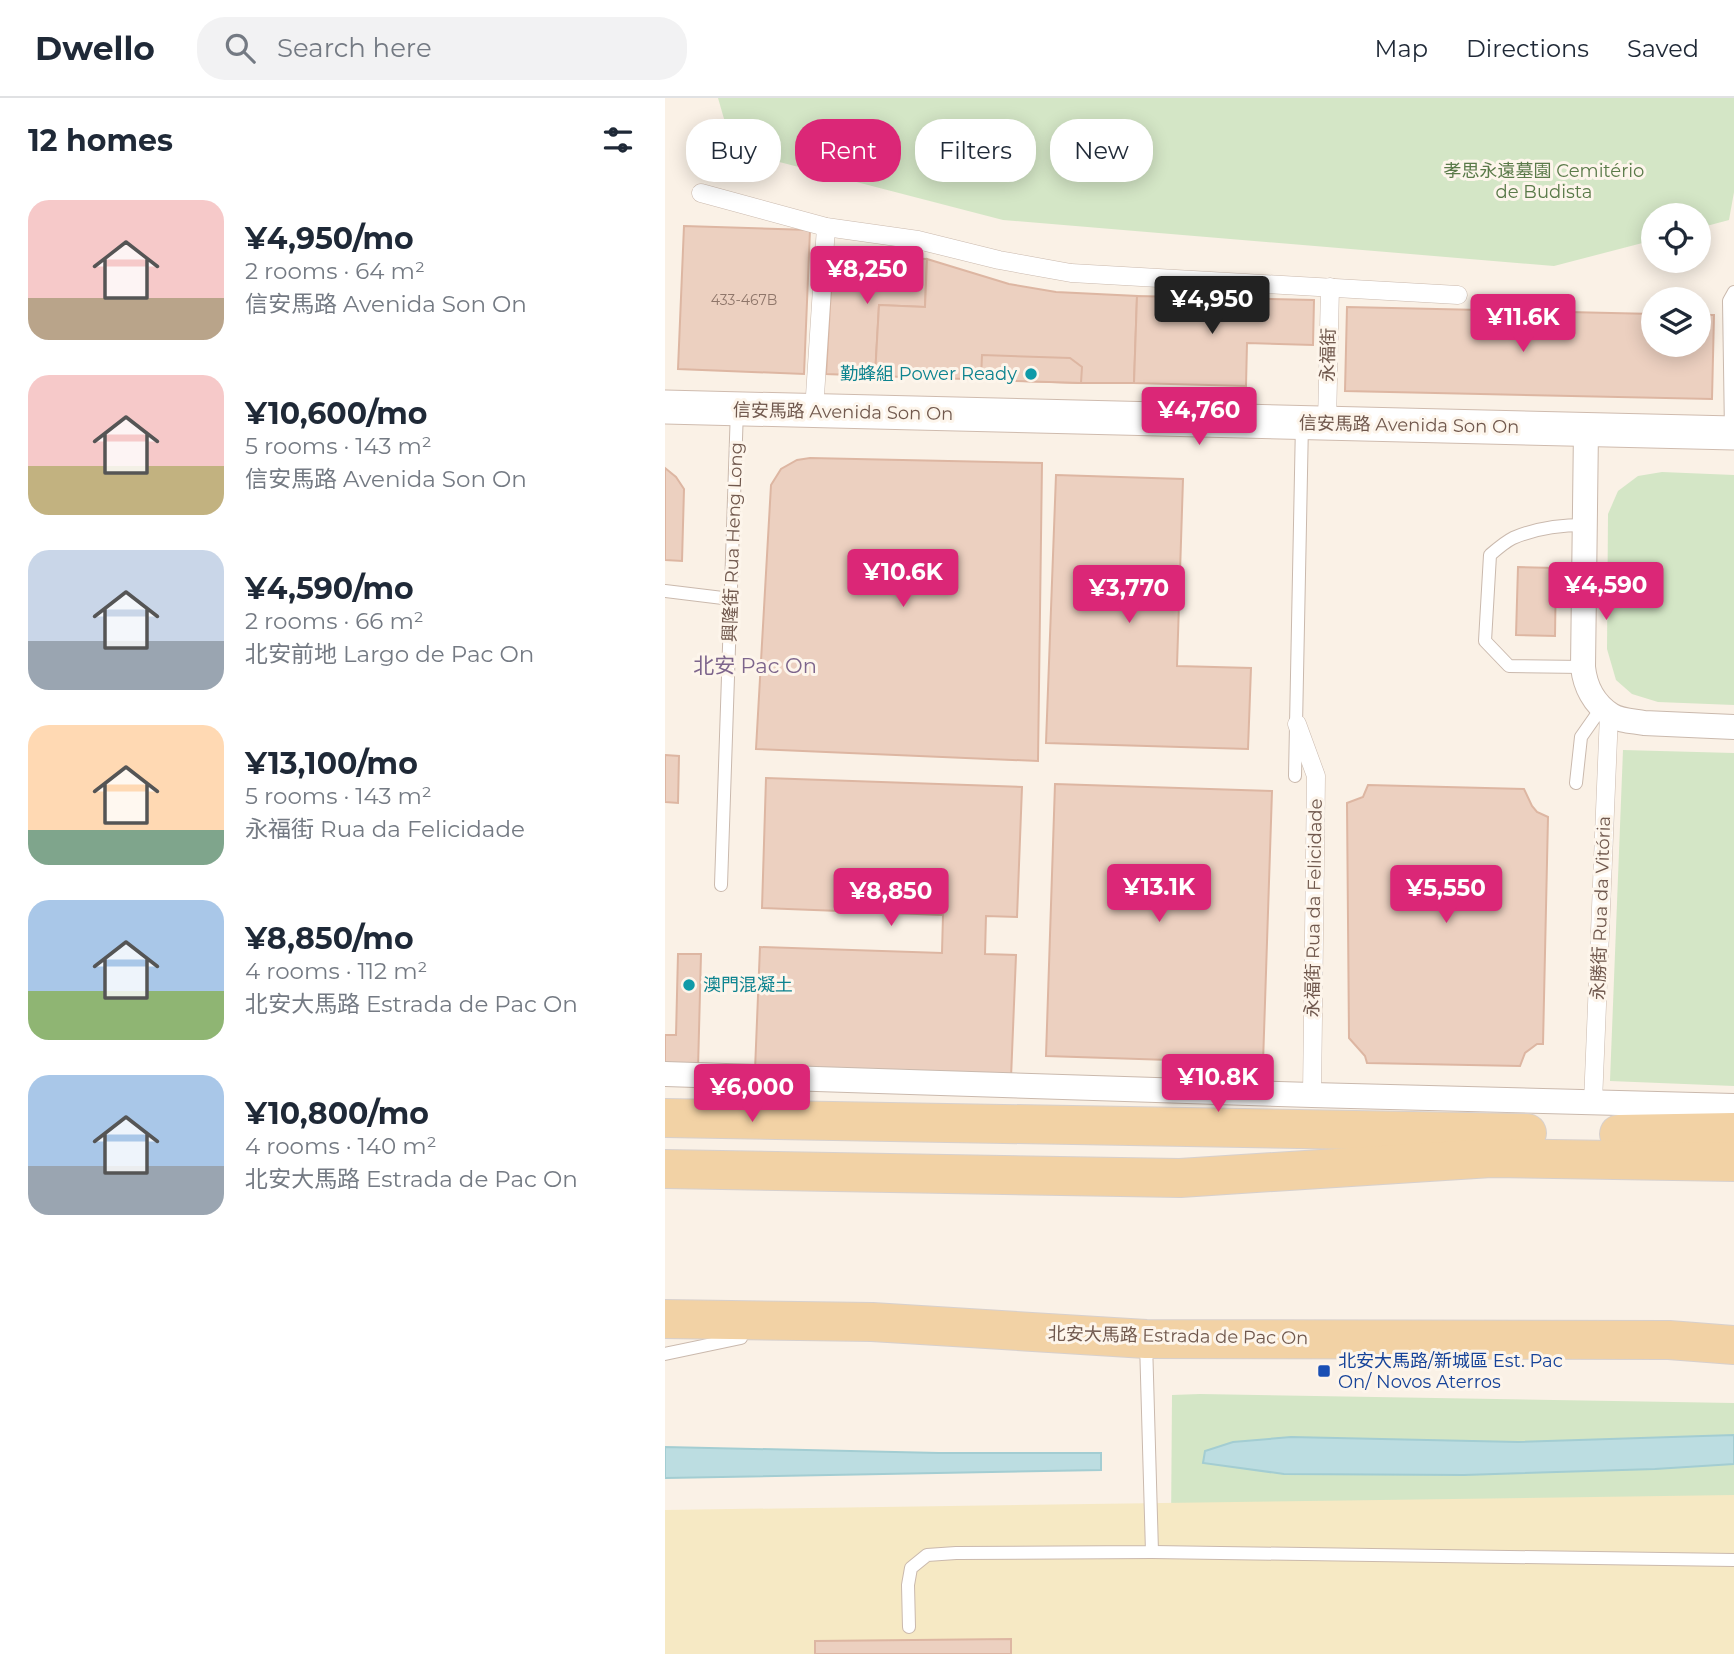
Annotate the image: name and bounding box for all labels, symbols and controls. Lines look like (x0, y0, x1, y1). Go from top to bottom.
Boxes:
search box (197, 17, 687, 80)
text: Dwello (35, 28, 155, 68)
icon: search (221, 29, 259, 67)
text: Search here (277, 32, 432, 64)
text: Map (1375, 34, 1428, 63)
text: Directions (1466, 34, 1589, 63)
text: Saved (1627, 34, 1699, 63)
chip: Buy (686, 119, 781, 182)
chip: Rent (795, 119, 901, 182)
chip: Filters (915, 119, 1036, 182)
chip: New (1050, 119, 1153, 182)
icon: filters (599, 121, 637, 159)
text: 12 homes (28, 122, 173, 159)
park label: 孝思永遠墓園 Cemitério de Budista (1444, 160, 1644, 203)
map controls (1641, 203, 1711, 357)
button: locate (1641, 203, 1711, 273)
text: ¥4,950/mo (245, 220, 414, 257)
icon: home (84, 228, 168, 312)
pin: ¥8,250 (810, 246, 924, 306)
text: ¥8,250 (826, 255, 908, 283)
text: 2 rooms · 64 m² (245, 257, 425, 285)
pin: ¥4,950 (1155, 276, 1269, 336)
text: ¥4,950 (1171, 285, 1253, 313)
button: layers (1641, 287, 1711, 357)
text: 信安馬路 Avenida Son On (245, 290, 527, 318)
house number: 433-467B (711, 291, 777, 309)
pin: ¥11.6K (1466, 294, 1580, 354)
text: ¥11.6K (1486, 303, 1560, 331)
street label: 永福街 (1317, 328, 1339, 382)
place label: 勤蜂組 Power Ready (840, 363, 1017, 385)
marker: 勤蜂組 Power Ready (1023, 366, 1039, 382)
pin: ¥4,760 (1142, 388, 1256, 447)
text: ¥10,600/mo (245, 395, 428, 432)
text: ¥4,760 (1158, 396, 1240, 424)
street label: 信安馬路 Avenida Son On (733, 399, 953, 425)
icon: home (84, 403, 168, 487)
street label: 信安馬路 Avenida Son On (1299, 412, 1519, 438)
text: 5 rooms · 143 m² (245, 432, 432, 460)
street label: 興隆街 Rua Heng Long (719, 442, 747, 642)
text: 信安馬路 Avenida Son On (245, 465, 527, 493)
pin: ¥10.6K (846, 550, 960, 609)
text: ¥10.6K (863, 558, 943, 586)
pin: ¥4,590 (1549, 562, 1663, 622)
pin: ¥3,770 (1072, 566, 1186, 625)
text: ¥4,590/mo (245, 570, 414, 607)
text: ¥4,590 (1565, 571, 1647, 599)
text: ¥3,770 (1089, 574, 1169, 602)
icon: home (84, 578, 168, 662)
text: 2 rooms · 66 m² (245, 607, 424, 635)
text: 北安前地 Largo de Pac On (245, 640, 534, 668)
district label: 北安 Pac On (693, 653, 817, 678)
text: ¥13,100/mo (245, 745, 418, 782)
icon: home (84, 753, 168, 837)
text: 5 rooms · 143 m² (245, 782, 432, 810)
street label: 永福街 Rua da Felicidade (1301, 798, 1327, 1018)
text: 永福街 Rua da Felicidade (245, 815, 525, 843)
street label: 永勝街 Rua da Vitória (1587, 815, 1615, 1001)
pin: ¥13.1K (1102, 864, 1216, 924)
pin: ¥5,550 (1389, 866, 1503, 925)
pin: ¥8,850 (834, 868, 948, 928)
text: ¥13.1K (1123, 873, 1195, 901)
text: ¥5,550 (1406, 874, 1486, 902)
text: ¥8,850 (850, 877, 932, 905)
text: ¥8,850/mo (245, 920, 414, 957)
icon: home (84, 928, 168, 1012)
text: 4 rooms · 112 m² (245, 957, 427, 985)
place label: 澳門混凝土 (703, 974, 793, 996)
marker: 澳門混凝土 (681, 977, 697, 993)
text: 北安大馬路 Estrada de Pac On (245, 990, 578, 1018)
pin: ¥10.8K (1161, 1054, 1275, 1114)
text: ¥10.8K (1178, 1063, 1258, 1091)
pin: ¥6,000 (695, 1065, 809, 1124)
text: ¥6,000 (710, 1073, 794, 1101)
text: ¥10,800/mo (245, 1095, 429, 1132)
icon: home (84, 1103, 168, 1187)
text: 4 rooms · 140 m² (245, 1132, 437, 1160)
text: 北安大馬路 Estrada de Pac On (245, 1165, 578, 1193)
street label: 北安大馬路 Estrada de Pac On (1048, 1323, 1308, 1349)
place label: 北安大馬路/新城區 Est. Pac On/ Novos Aterros (1338, 1350, 1563, 1393)
marker: 北安大馬路/新城區 Est. Pac On/ Novos Aterros (1316, 1363, 1332, 1379)

